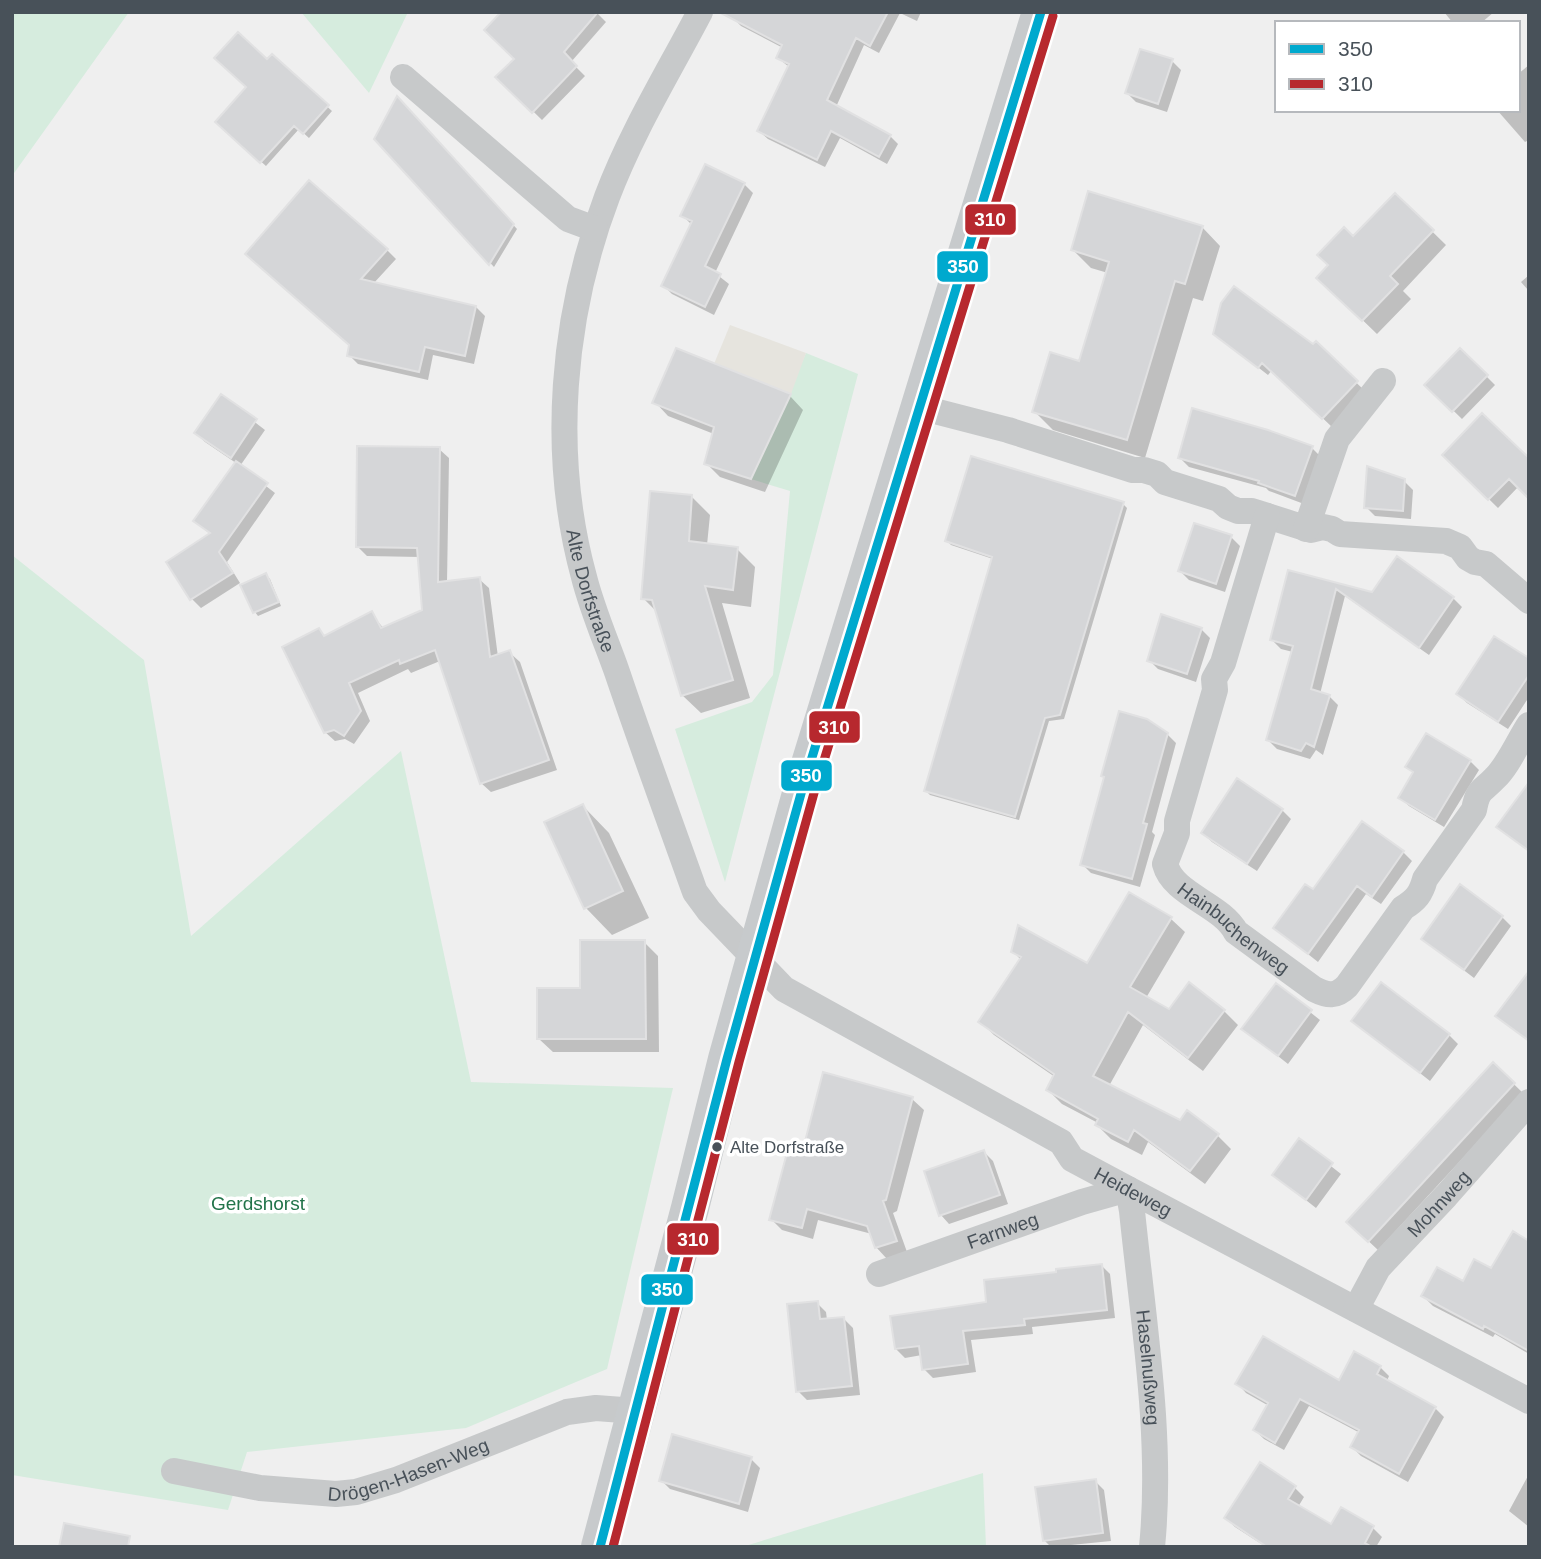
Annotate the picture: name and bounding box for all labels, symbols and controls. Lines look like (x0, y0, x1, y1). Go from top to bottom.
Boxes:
legend (1275, 21, 1520, 112)
text: 350 (1338, 37, 1373, 60)
text: 310 (1338, 72, 1373, 95)
line badge: 310 (964, 203, 1017, 236)
text: 310 (974, 209, 1006, 230)
line badge: 350 (936, 250, 989, 283)
text: 350 (947, 256, 979, 277)
street label: Alte Dorfstraße (563, 527, 619, 655)
line badge: 310 (808, 710, 861, 744)
text: 310 (818, 717, 850, 738)
line badge: 350 (780, 759, 833, 792)
text: 350 (790, 765, 822, 786)
street label: Hainbuchenweg (1174, 878, 1294, 978)
place label: Alte Dorfstraße (730, 1138, 844, 1157)
marker: Alte Dorfstraße (710, 1140, 724, 1154)
street label: Heideweg (1091, 1163, 1175, 1221)
street label: Mohnweg (1403, 1166, 1474, 1241)
park label: Gerdshorst (211, 1193, 306, 1214)
street label: Farnweg (964, 1208, 1041, 1252)
line badge: 310 (666, 1222, 720, 1256)
text: 310 (677, 1229, 709, 1250)
line badge: 350 (640, 1273, 694, 1306)
text: 350 (651, 1279, 683, 1300)
street label: Haselnußweg (1133, 1308, 1164, 1426)
street label: Drögen-Hasen-Weg (327, 1434, 492, 1505)

